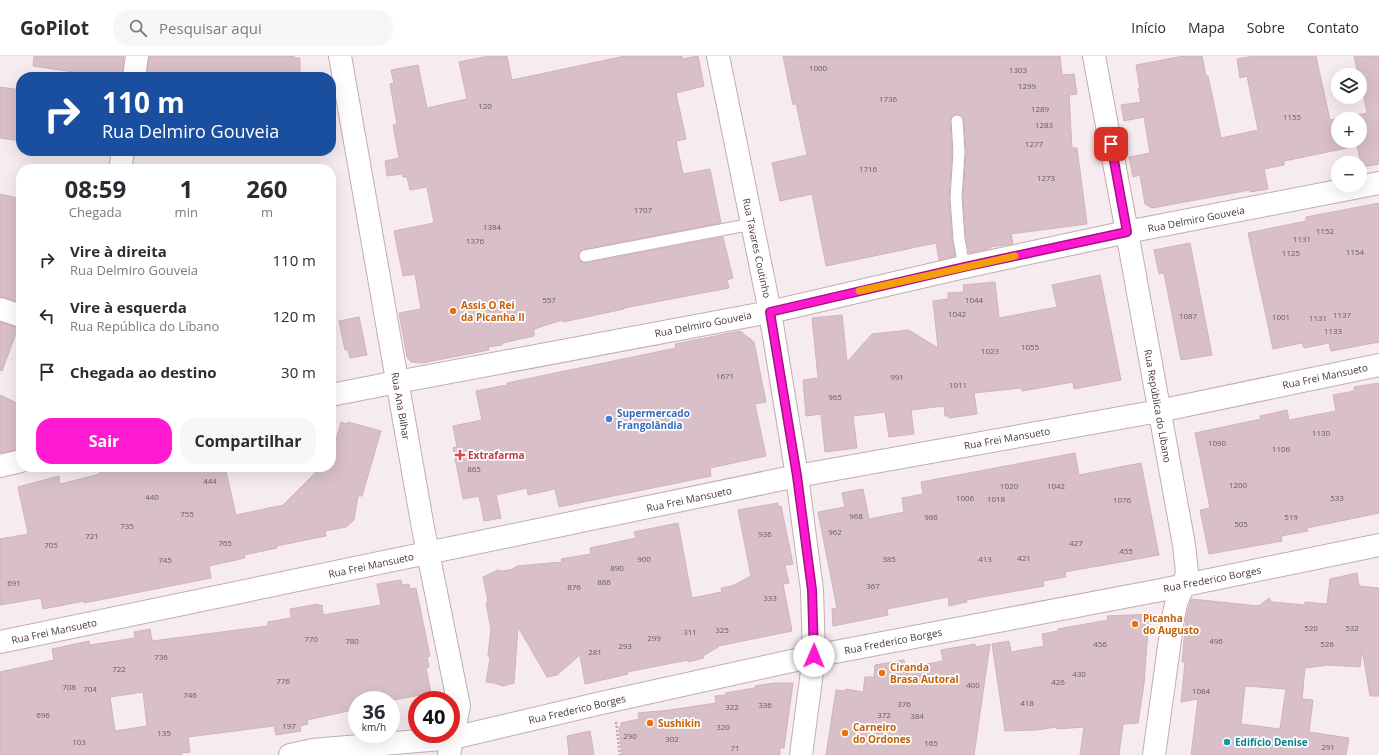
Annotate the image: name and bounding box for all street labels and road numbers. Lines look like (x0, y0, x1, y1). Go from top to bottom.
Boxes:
street label: Rua Tavares Coutinho (740, 197, 774, 299)
street label: Rua Delmiro Gouveia (1146, 203, 1246, 235)
street label: Rua Delmiro Gouveia (653, 308, 753, 340)
street label: Rua República do Líbano (1141, 348, 1175, 464)
street label: Rua Frei Mansueto (1281, 360, 1369, 392)
street label: Rua Ana Bilhar (388, 371, 414, 441)
street label: Rua Frei Mansueto (963, 424, 1051, 452)
street label: Rua Frei Mansueto (645, 483, 733, 515)
street label: Rua Frei Mansueto (327, 549, 415, 581)
street label: Rua Frederico Borges (1162, 563, 1262, 595)
street label: Rua Frei Mansueto (10, 615, 98, 647)
street label: Rua Frederico Borges (843, 625, 943, 657)
street label: Rua Frederico Borges (527, 691, 627, 727)

